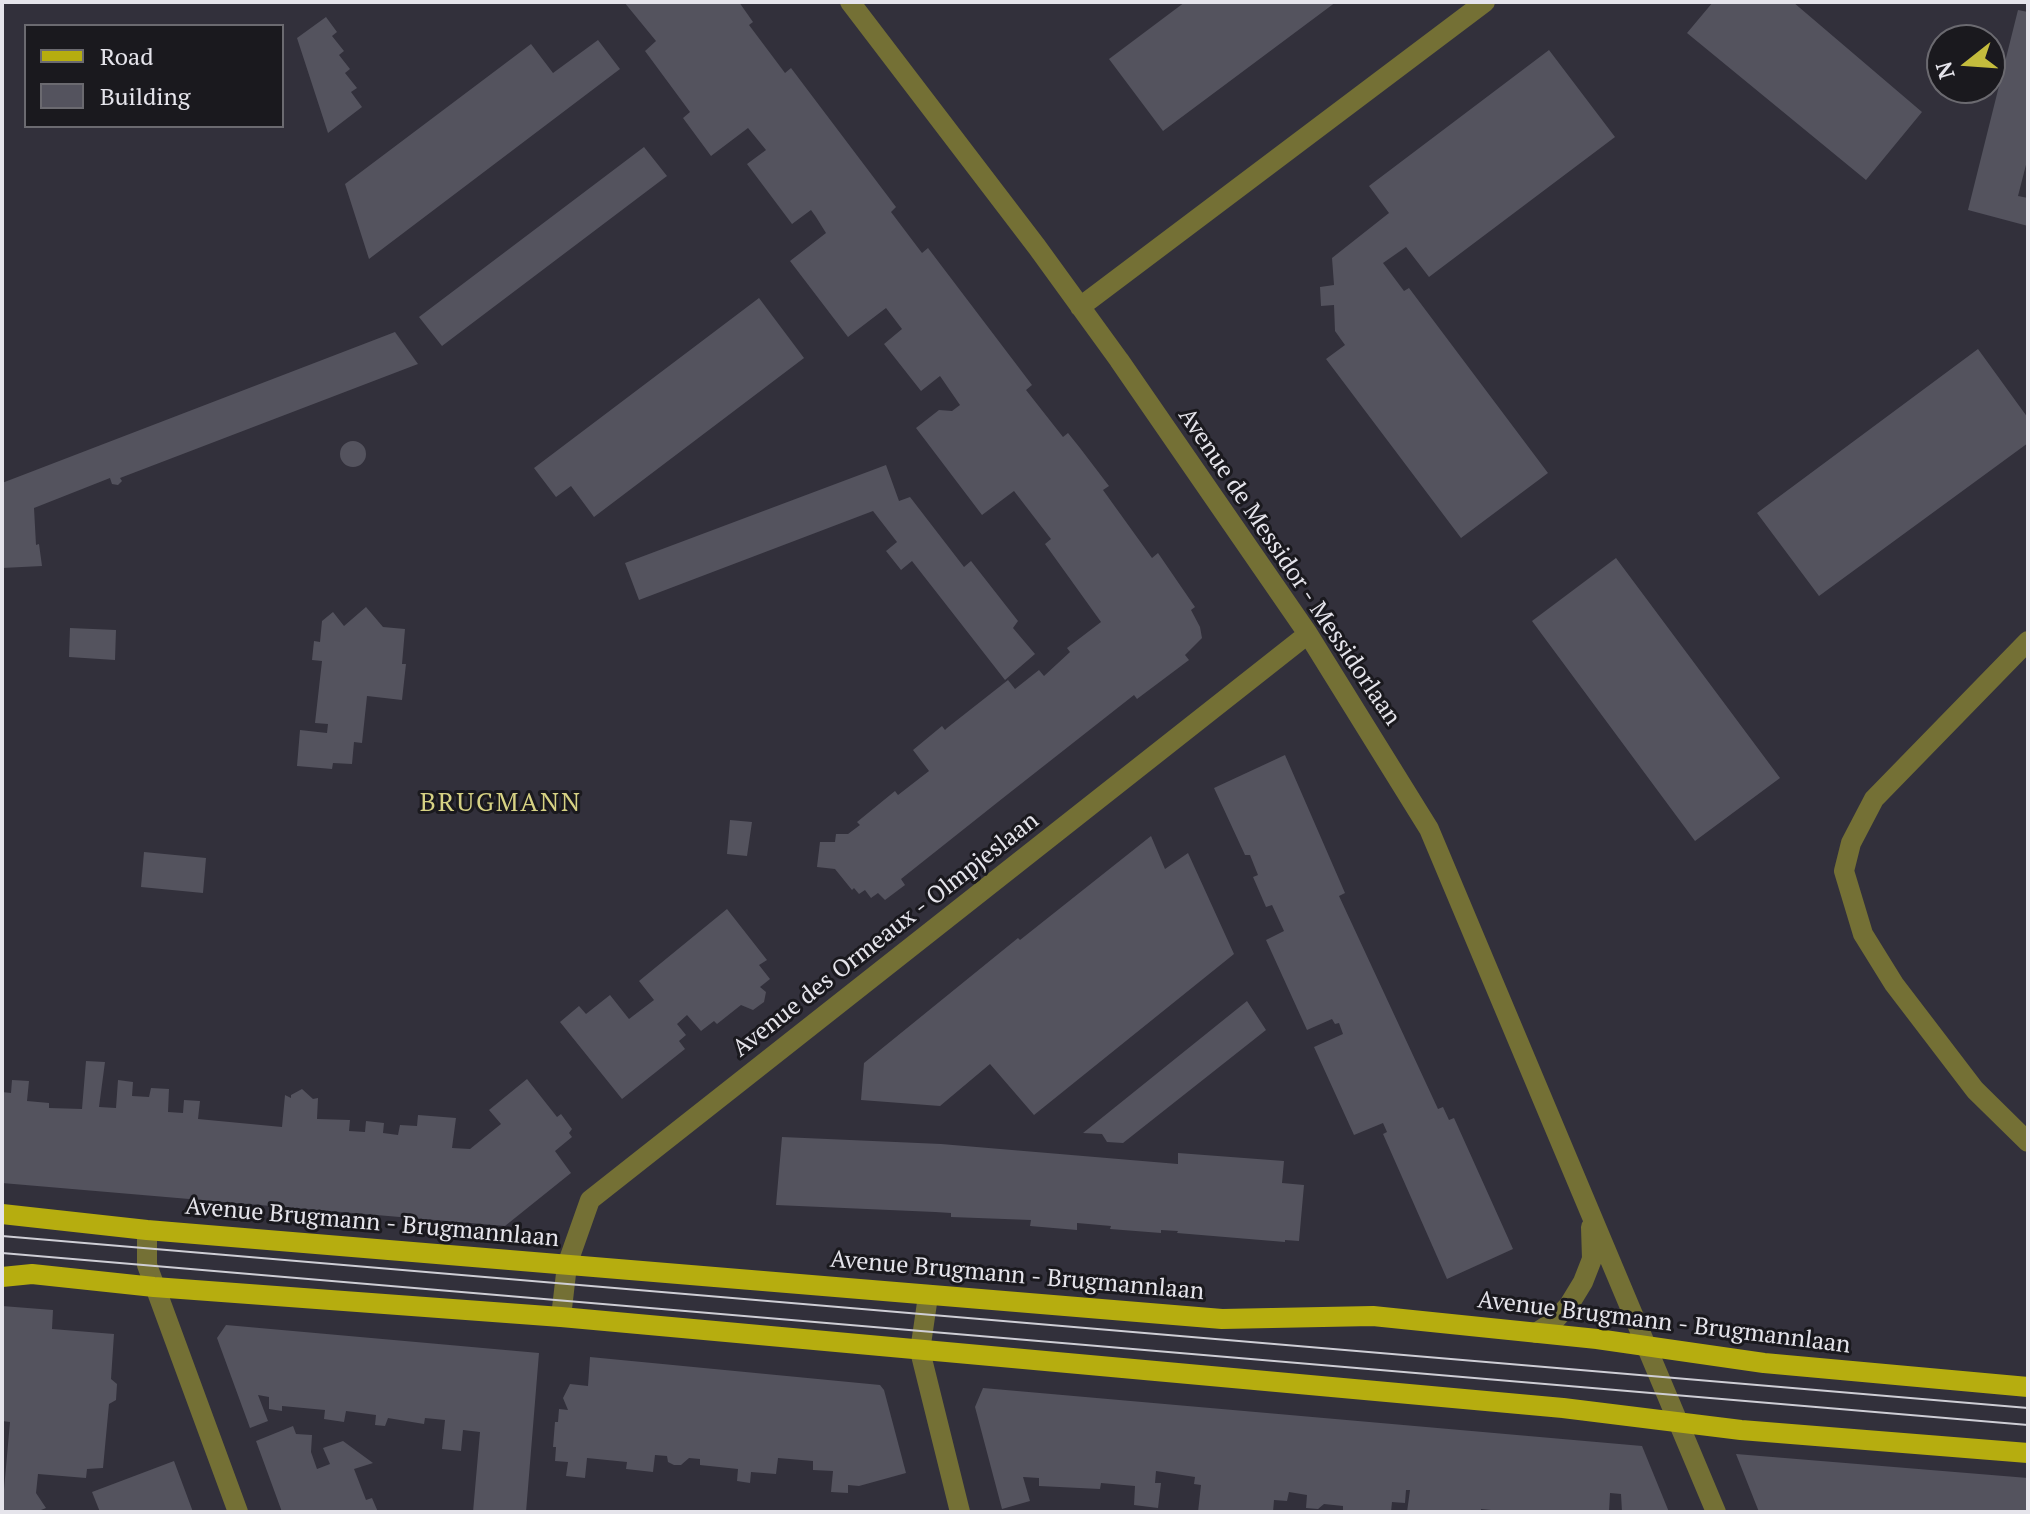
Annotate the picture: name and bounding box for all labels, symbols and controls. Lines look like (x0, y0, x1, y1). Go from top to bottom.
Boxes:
legend (24, 24, 284, 128)
north arrow (1926, 24, 2006, 104)
text: Road (100, 40, 154, 72)
text: N (1928, 58, 1961, 83)
text: Building (100, 80, 190, 112)
street label: Avenue de Messidor - Messidorlaan (1172, 403, 1406, 731)
district label: BRUGMANN (420, 788, 582, 820)
street label: Avenue des Ormeaux - Olmpjeslaan (727, 807, 1045, 1063)
street label: Avenue Brugmann - Brugmannlaan (184, 1192, 560, 1254)
street label: Avenue Brugmann - Brugmannlaan (829, 1245, 1205, 1307)
street label: Avenue Brugmann - Brugmannlaan (1476, 1286, 1852, 1360)

